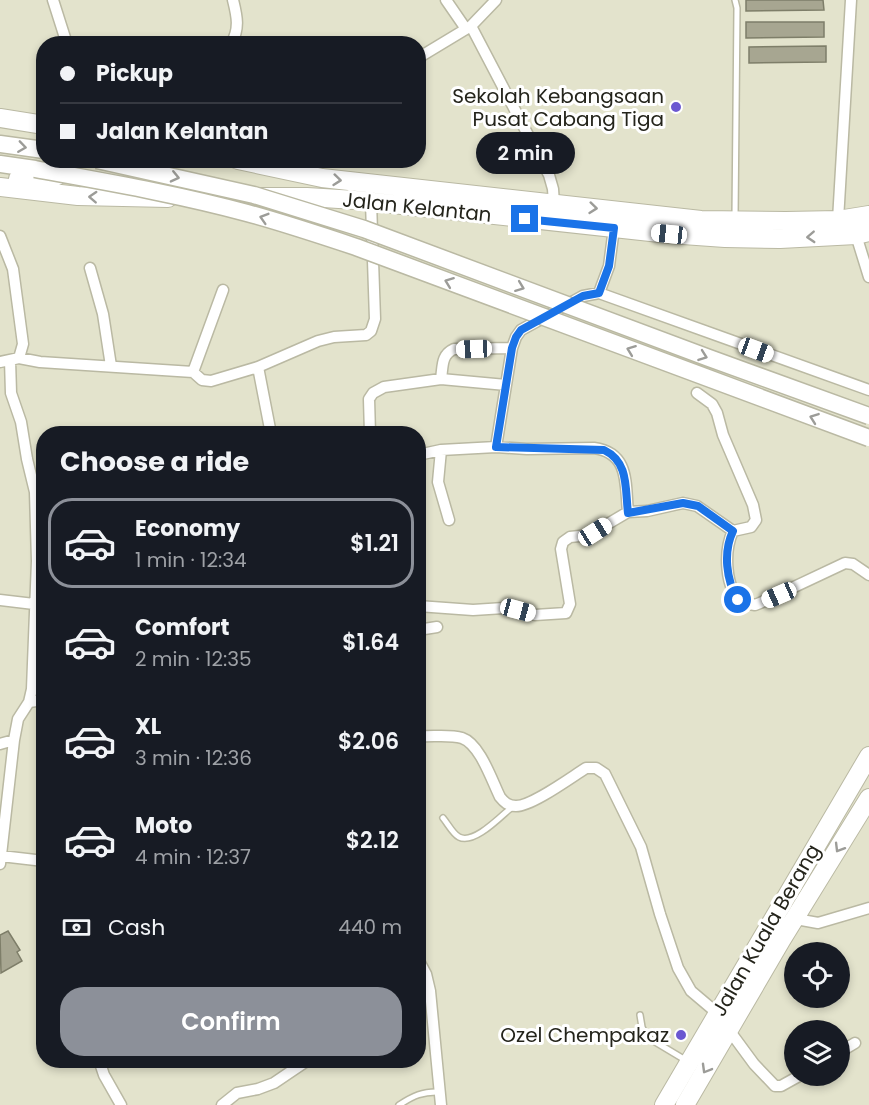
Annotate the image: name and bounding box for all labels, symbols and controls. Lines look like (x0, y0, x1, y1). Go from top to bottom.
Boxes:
text: Pickup (96, 58, 173, 89)
place label: Sekolah Kebangsaan Pusat Cabang Tiga (452, 82, 664, 133)
marker: Sekolah Kebangsaan Pusat Cabang Tiga (669, 100, 683, 114)
text: Jalan Kelantan (96, 116, 268, 147)
callout: 2 min (476, 132, 574, 174)
text: 2 min (498, 139, 553, 167)
one-way arrow (17, 141, 26, 153)
one-way arrow (170, 169, 180, 182)
one-way arrow (332, 173, 341, 186)
street label: Jalan Kelantan (341, 185, 493, 229)
one-way arrow (89, 190, 98, 203)
one-way arrow (588, 202, 598, 214)
route end (511, 205, 538, 232)
one-way arrow (260, 213, 270, 225)
car (650, 223, 688, 245)
one-way arrow (806, 231, 815, 244)
one-way arrow (444, 277, 455, 289)
one-way arrow (514, 280, 525, 293)
car (736, 335, 776, 365)
car (456, 339, 492, 359)
one-way arrow (626, 345, 637, 358)
one-way arrow (697, 349, 708, 361)
one-way arrow (809, 413, 820, 425)
text: Choose a ride (60, 443, 249, 480)
text: Economy (135, 513, 240, 544)
car (575, 515, 615, 549)
icon: car (63, 516, 117, 570)
text: $1.21 (350, 528, 399, 559)
text: 1 min · 12:34 (135, 546, 247, 574)
car (759, 579, 799, 611)
route start (724, 586, 751, 613)
car (498, 597, 538, 623)
text: Comfort (135, 612, 229, 643)
icon: car (63, 615, 117, 669)
text: $1.64 (342, 627, 399, 658)
text: 2 min · 12:35 (135, 645, 252, 673)
text: XL (135, 711, 161, 742)
icon: car (63, 714, 117, 768)
text: $2.06 (338, 726, 399, 757)
text: 3 min · 12:36 (135, 744, 252, 772)
text: Moto (135, 810, 192, 841)
icon: car (63, 813, 117, 867)
text: $2.12 (346, 825, 399, 856)
street label: Jalan Kuala Berang (705, 839, 827, 1021)
one-way arrow (834, 842, 846, 852)
text: 4 min · 12:37 (135, 843, 251, 871)
icon: cash (60, 911, 93, 944)
text: Cash (108, 912, 165, 943)
text: 440 m (338, 913, 402, 941)
map controls (784, 942, 850, 1086)
button: locate (784, 942, 850, 1008)
button: Confirm (60, 987, 402, 1056)
button: layers (784, 1020, 850, 1086)
place label: Ozel Chempakaz (500, 1021, 669, 1049)
marker: Ozel Chempakaz (674, 1028, 688, 1042)
one-way arrow (702, 1063, 713, 1073)

